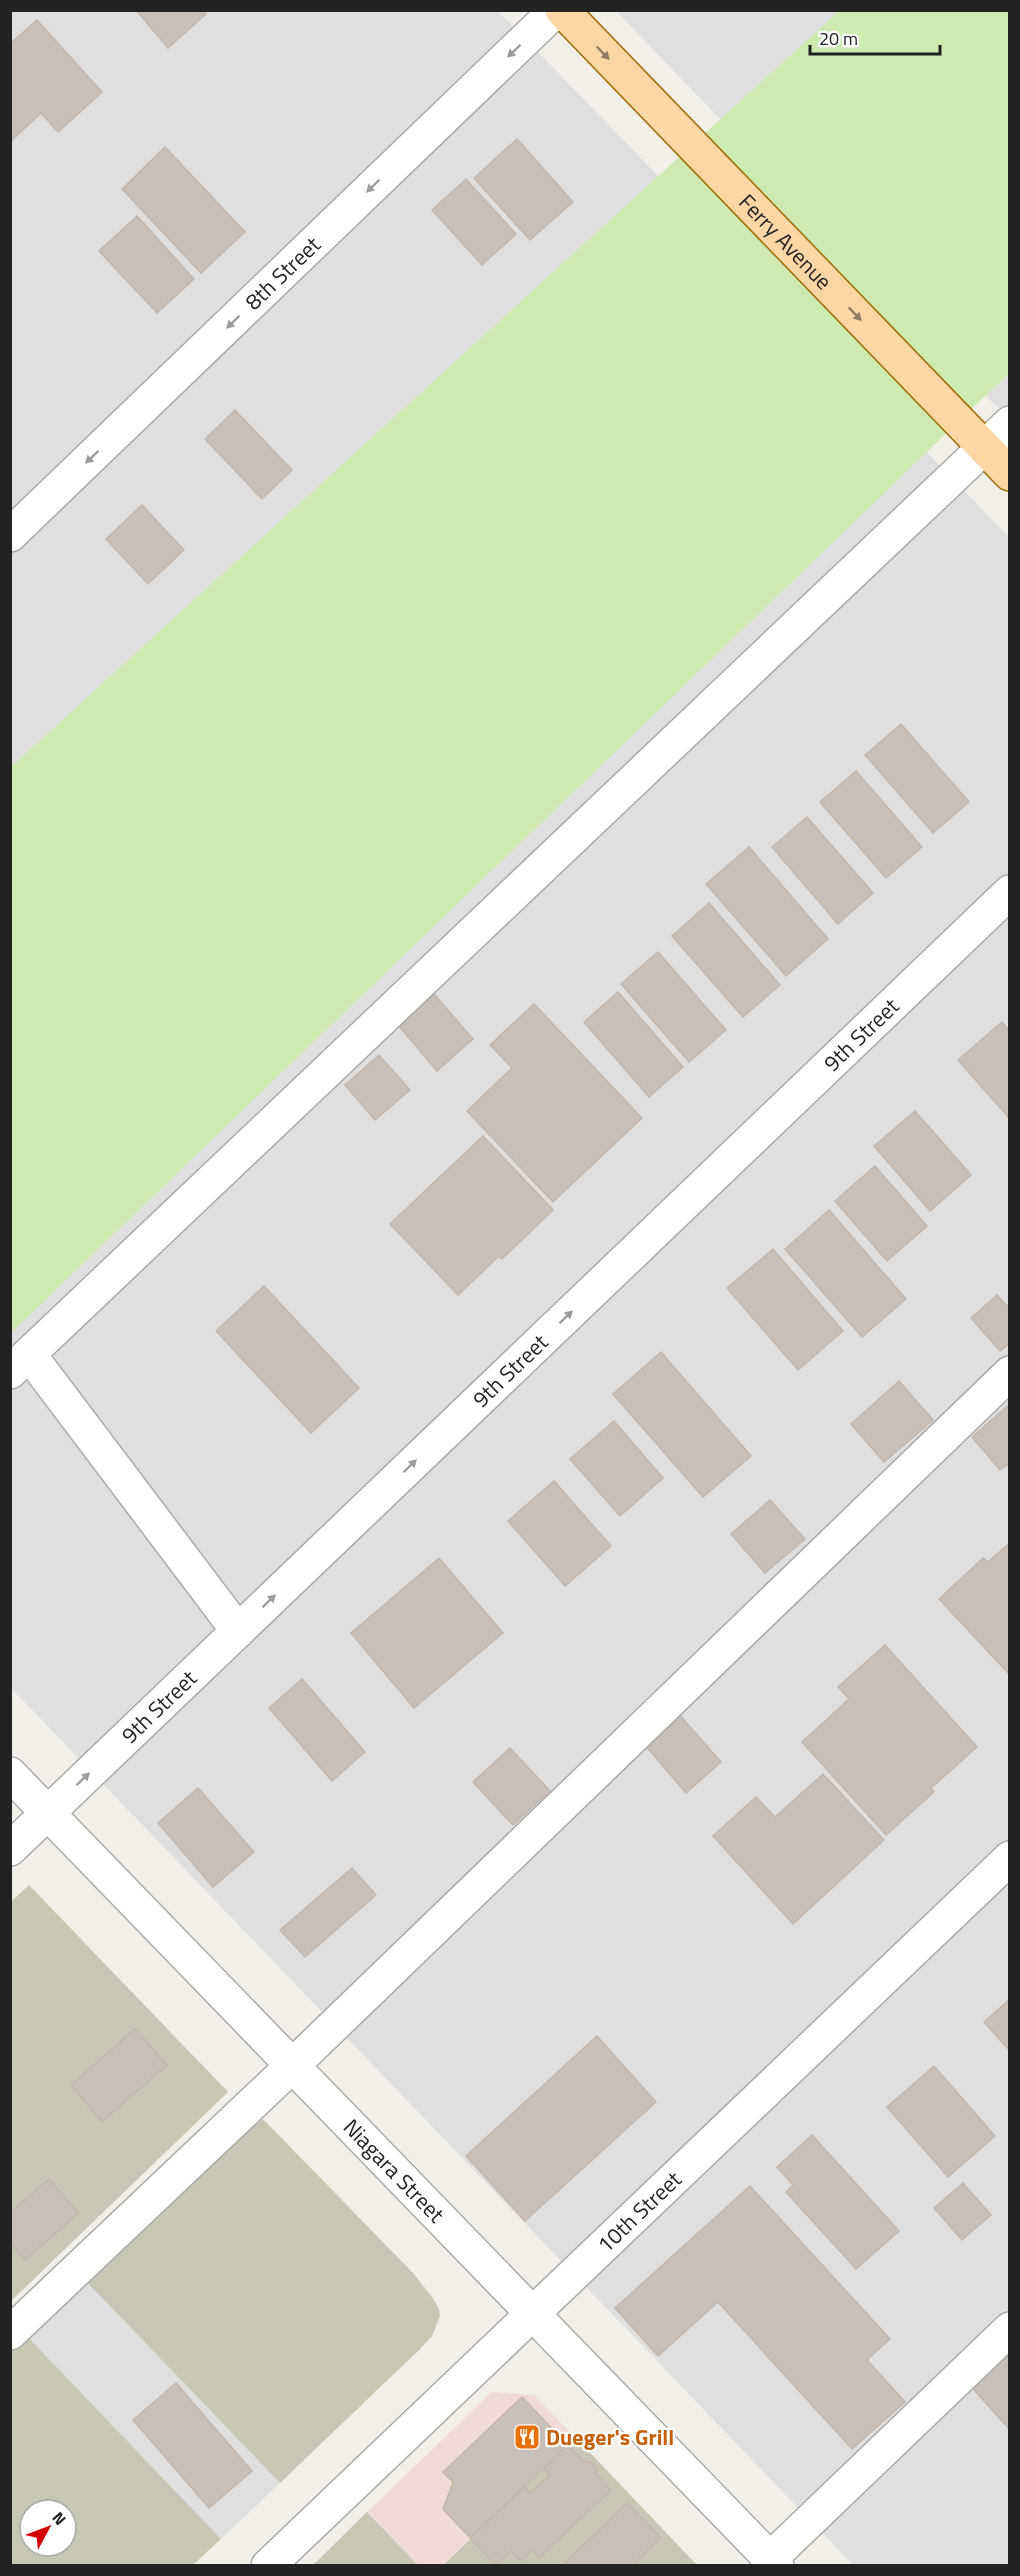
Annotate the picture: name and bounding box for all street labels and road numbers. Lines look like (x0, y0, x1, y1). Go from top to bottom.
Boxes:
street label: Ferry Avenue (731, 186, 840, 297)
street label: 8th Street (237, 228, 328, 318)
street label: 9th Street (816, 990, 907, 1079)
street label: 9th Street (464, 1326, 556, 1415)
street label: 9th Street (113, 1662, 205, 1751)
street label: Niagara Street (335, 2111, 453, 2230)
street label: 10th Street (589, 2163, 689, 2261)

